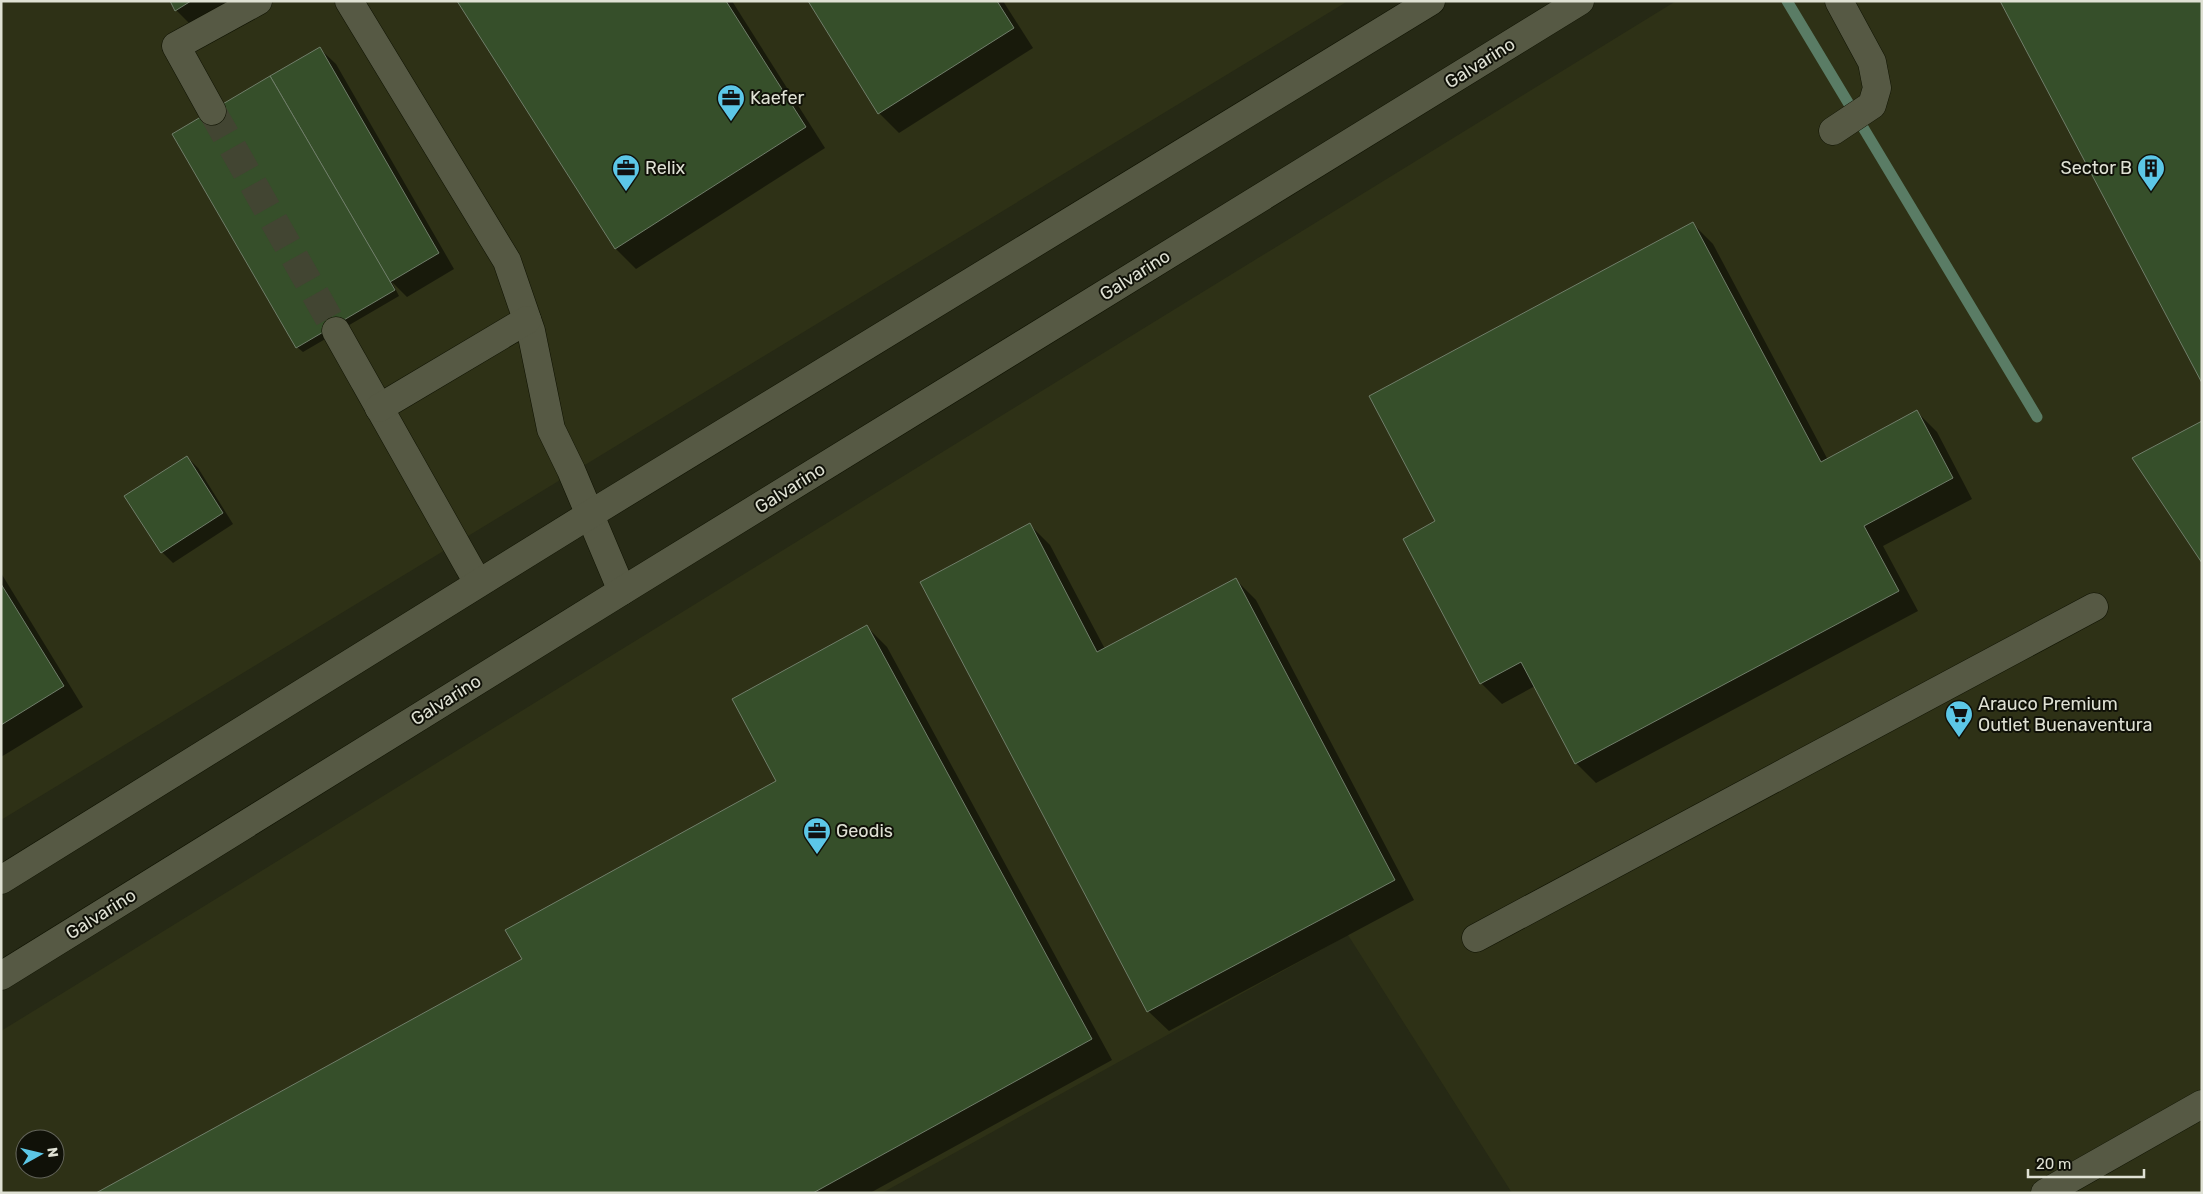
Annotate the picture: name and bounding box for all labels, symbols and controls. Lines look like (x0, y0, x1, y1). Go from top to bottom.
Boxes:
street label: Galvarino (1441, 33, 1519, 93)
office icon: Kaefer (716, 83, 746, 122)
place label: Kaefer (750, 87, 804, 109)
office icon: Relix (611, 153, 641, 192)
building icon: Sector B (2136, 153, 2166, 192)
place label: Relix (645, 157, 685, 179)
place label: Sector B (2061, 157, 2132, 179)
street label: Galvarino (1096, 245, 1174, 305)
street label: Galvarino (751, 458, 829, 518)
street label: Galvarino (407, 670, 485, 730)
place label: Arauco Premium Outlet Buenaventura (1978, 693, 2153, 736)
supermarket icon: Arauco Premium Outlet Buenaventura (1944, 699, 1974, 738)
office icon: Geodis (802, 816, 832, 855)
place label: Geodis (836, 820, 893, 842)
street label: Galvarino (62, 884, 140, 944)
north arrow (15, 1129, 65, 1179)
text: N (43, 1146, 61, 1158)
scale bar (2028, 1146, 2144, 1178)
text: 20 m (2036, 1155, 2071, 1173)

